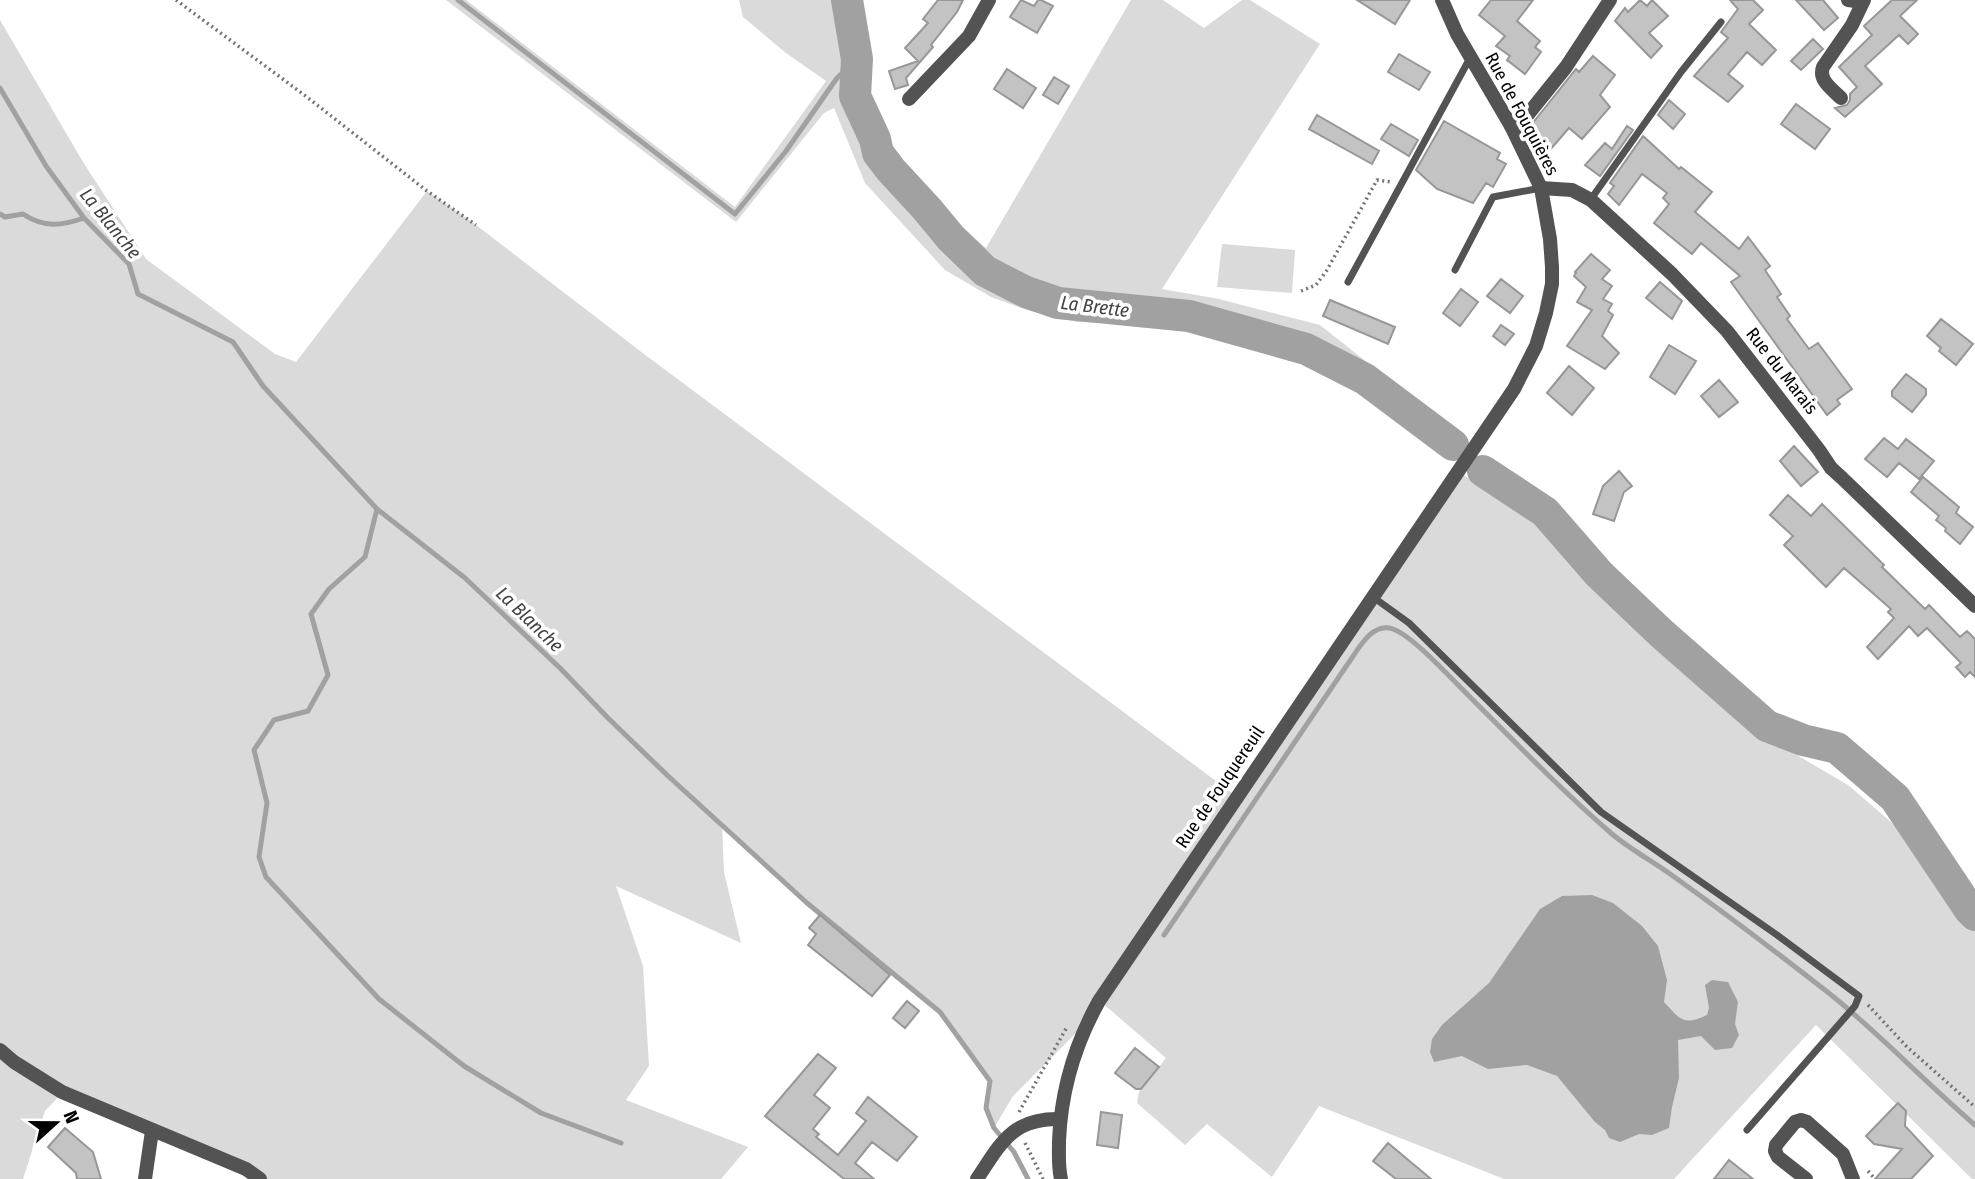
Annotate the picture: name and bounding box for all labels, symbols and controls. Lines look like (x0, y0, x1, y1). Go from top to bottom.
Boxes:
street label: Rue de Fouquières (1480, 49, 1564, 180)
water label: La Blanche (75, 183, 146, 263)
water label: La Brette (1059, 291, 1130, 322)
street label: Rue du Marais (1741, 323, 1823, 419)
water label: La Blanche (491, 582, 568, 657)
street label: Rue de Fouquereuil (1171, 722, 1269, 852)
north arrow (21, 1088, 91, 1158)
text: N (59, 1108, 84, 1127)

